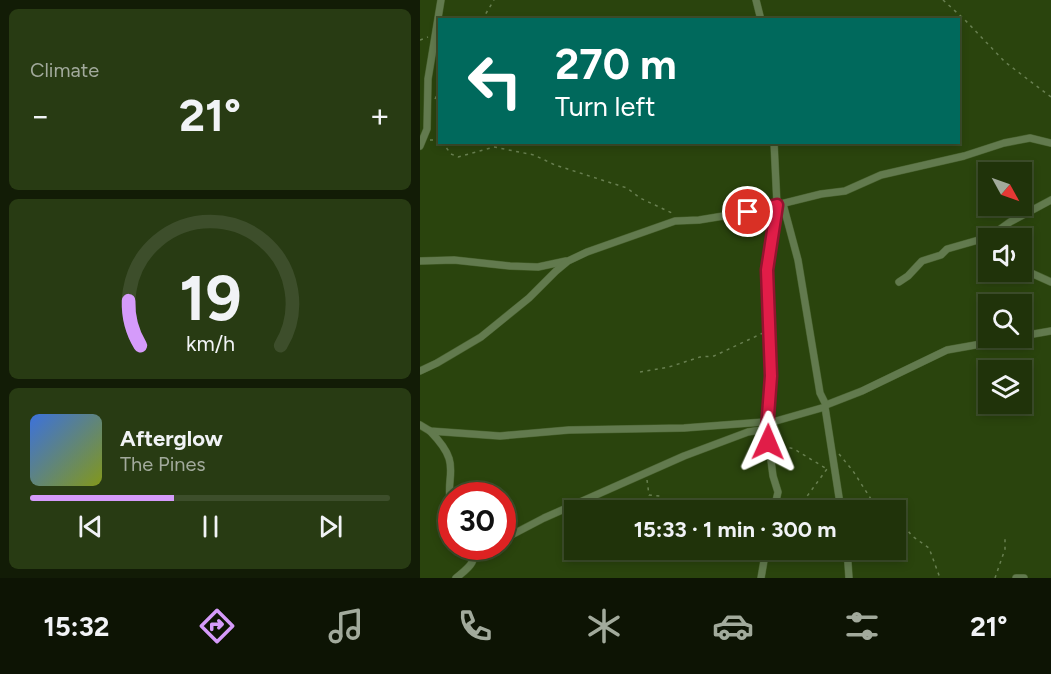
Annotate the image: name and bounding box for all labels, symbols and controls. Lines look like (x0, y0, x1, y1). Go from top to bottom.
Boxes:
text: 270 m (555, 39, 677, 90)
icon: left (456, 42, 534, 120)
text: Climate (30, 58, 99, 82)
text: 21° (179, 88, 241, 142)
text: Turn left (555, 90, 655, 123)
text: − (30, 96, 51, 135)
text: + (369, 96, 390, 135)
north arrow (978, 162, 1032, 216)
map controls (978, 162, 1032, 414)
pin (722, 186, 773, 237)
icon: arrive (731, 195, 764, 228)
button: sound (978, 228, 1032, 282)
text: 19 (179, 261, 241, 336)
button: search (978, 294, 1032, 348)
text: km/h (186, 331, 234, 356)
button: layers (978, 360, 1032, 414)
position arrow (736, 410, 800, 474)
text: Afterglow (120, 425, 223, 452)
text: The Pines (120, 452, 206, 476)
speed limit sign: 30 (438, 482, 516, 560)
icon: previous (74, 510, 107, 543)
icon: pause (194, 510, 227, 543)
icon: next (314, 510, 347, 543)
text: 15:33 · 1 min · 300 m (634, 516, 836, 543)
icon: directions (196, 605, 238, 647)
icon: music (325, 605, 367, 647)
icon: phone (454, 605, 496, 647)
icon: climate (583, 605, 625, 647)
icon: car (712, 605, 754, 647)
icon: filters (841, 605, 883, 647)
text: 15:32 (43, 610, 109, 643)
text: 21° (970, 610, 1007, 643)

